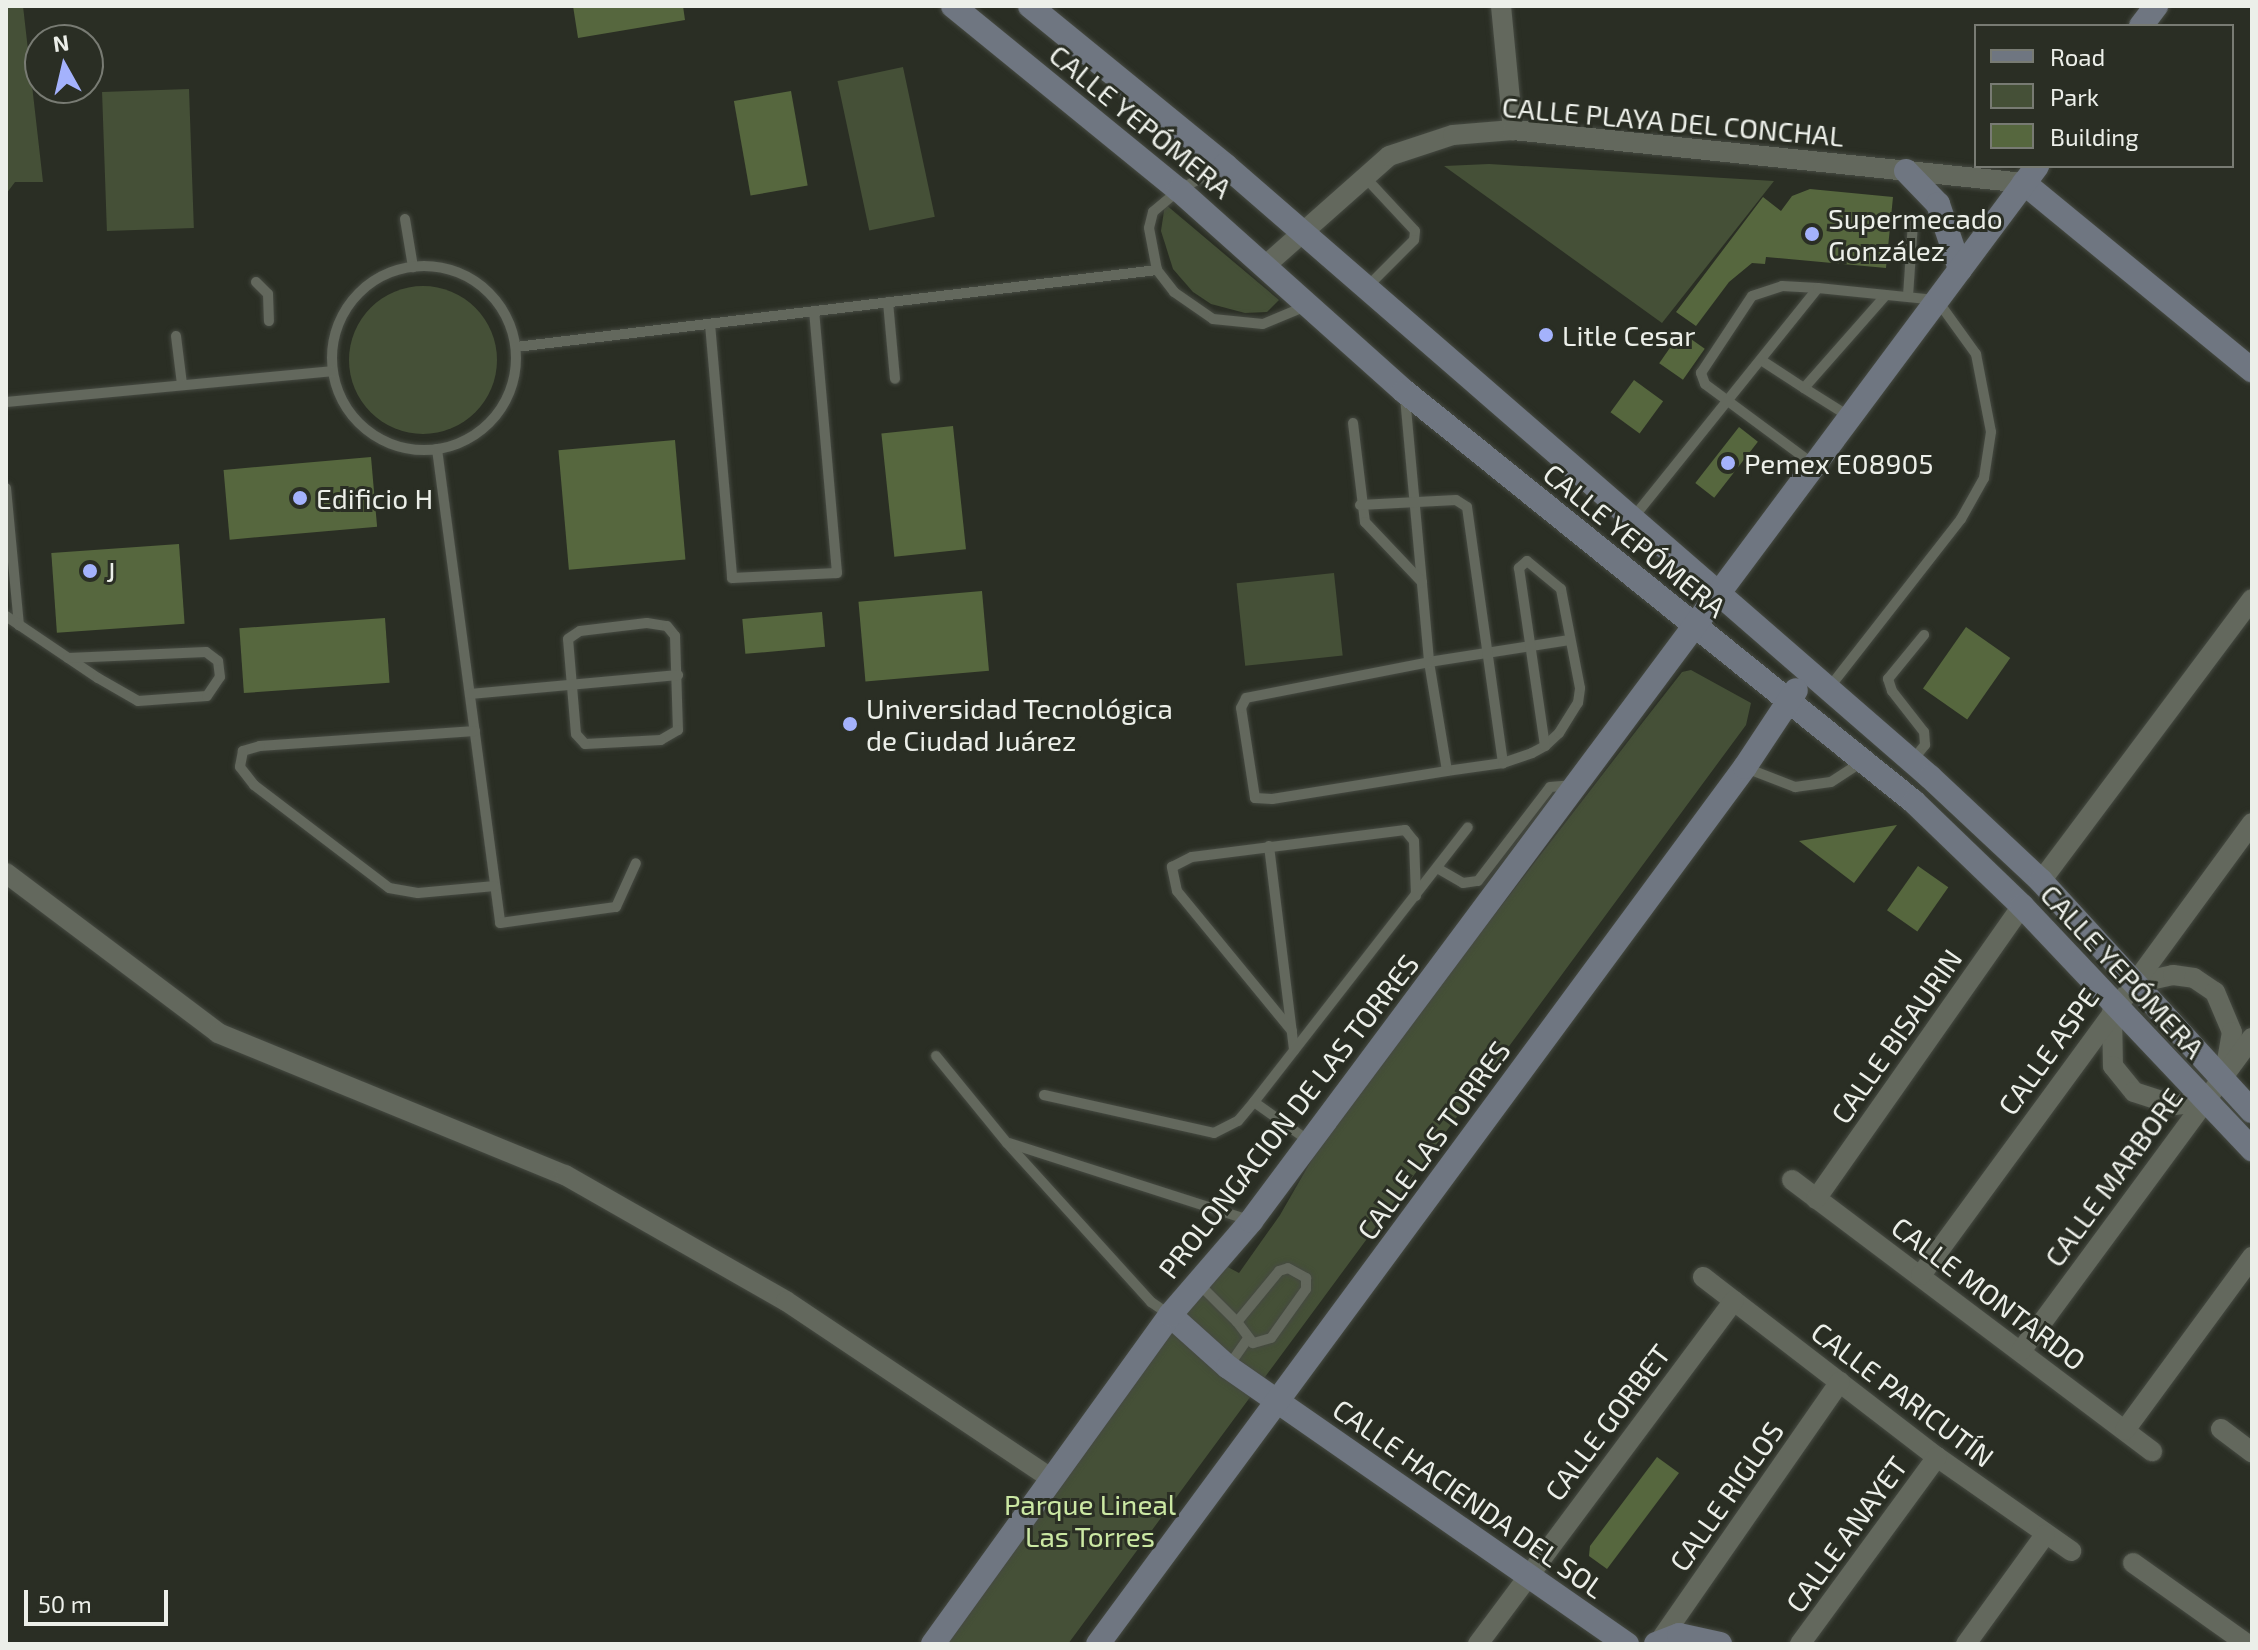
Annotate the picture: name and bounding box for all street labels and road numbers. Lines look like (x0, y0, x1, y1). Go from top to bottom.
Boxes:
street label: CALLE YEPÓMERA (1043, 37, 1239, 205)
street label: CALLE PLAYA DEL CONCHAL (1500, 89, 1846, 153)
street label: CALLE YEPÓMERA (1537, 456, 1733, 624)
street label: CALLE YEPÓMERA (2034, 877, 2212, 1065)
street label: CALLE BISAURIN (1823, 942, 1969, 1130)
street label: PROLONGACION DE LAS TORRES (1151, 947, 1425, 1285)
street label: CALLE ASPE (1990, 981, 2106, 1121)
street label: CALLE LAS TORRES (1349, 1034, 1517, 1246)
street label: CALLE MARBORE (2037, 1081, 2189, 1273)
street label: CALLE MONTARDO (1886, 1209, 2092, 1377)
street label: CALLE PARICUTÍN (1805, 1314, 2001, 1474)
street label: CALLE GORBET (1537, 1337, 1677, 1507)
street label: CALLE HACIENDA DEL SOL (1326, 1391, 1612, 1605)
street label: CALLE RIGLOS (1662, 1415, 1790, 1577)
street label: CALLE ANAYET (1778, 1449, 1914, 1619)

